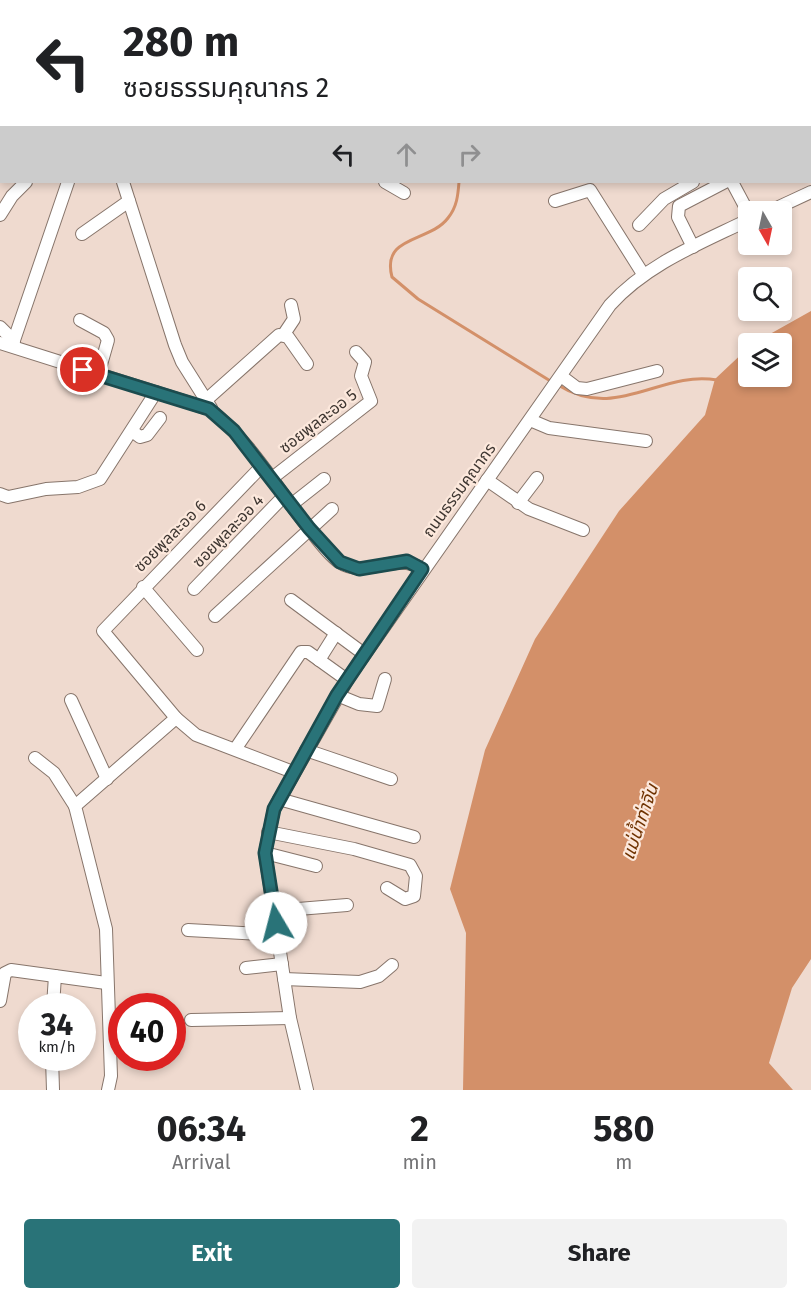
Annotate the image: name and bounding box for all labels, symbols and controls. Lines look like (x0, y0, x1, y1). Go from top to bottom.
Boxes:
text: 280 m (123, 17, 239, 67)
icon: left (24, 24, 102, 102)
text: ซอยธรรมคุณากร 2 (123, 72, 329, 104)
icon: left (327, 138, 360, 171)
icon: ahead (390, 138, 423, 171)
icon: right (453, 138, 486, 171)
north arrow (738, 201, 792, 255)
map controls (738, 201, 792, 387)
button: search (738, 267, 792, 321)
button: layers (738, 333, 792, 387)
pin (57, 344, 108, 395)
icon: arrive (66, 353, 99, 386)
street label: ซอยพูลละออ 5 (276, 385, 360, 457)
street label: ถนนธรรมคุณากร (418, 439, 500, 541)
street label: ซอยพูลละออ 4 (189, 490, 268, 571)
street label: ซอยพูลละออ 6 (130, 496, 210, 576)
water label: แม่น้ำท่าจีน (615, 780, 663, 863)
position arrow (244, 891, 308, 955)
speed limit sign: 40 (108, 993, 186, 1071)
text: 34 (41, 1007, 73, 1043)
text: km/h (38, 1038, 76, 1056)
text: 06:34 (156, 1107, 246, 1151)
text: 2 (410, 1107, 429, 1151)
text: 580 (593, 1107, 655, 1151)
text: Arrival (172, 1150, 231, 1174)
text: min (402, 1150, 437, 1174)
text: m (615, 1150, 633, 1174)
button: Exit (24, 1219, 400, 1288)
button: Share (412, 1219, 787, 1288)

